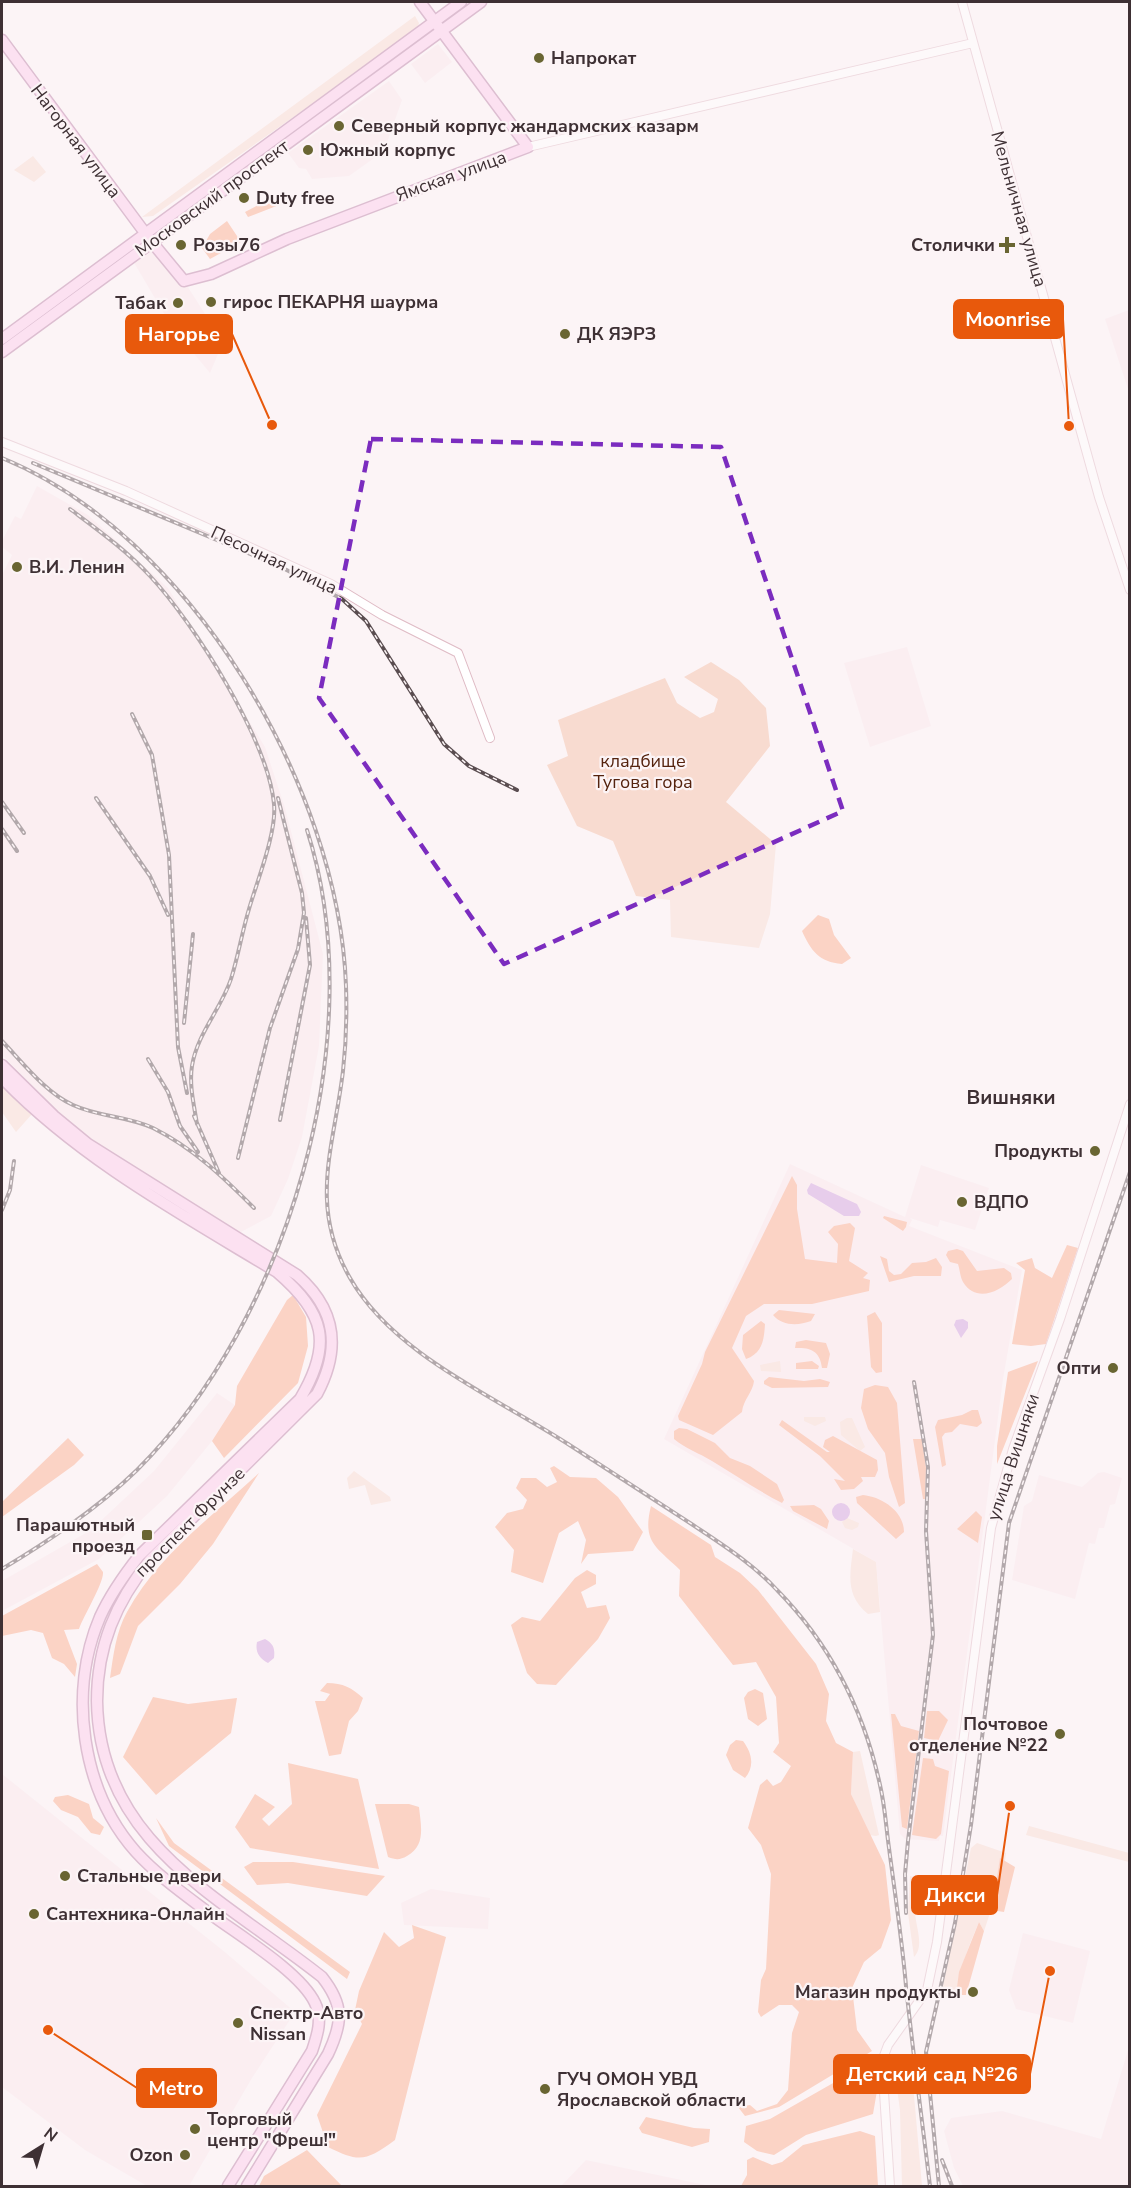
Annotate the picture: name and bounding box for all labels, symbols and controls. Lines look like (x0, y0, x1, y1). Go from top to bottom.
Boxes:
place label: Напрокат (551, 46, 637, 70)
marker: Напрокат (532, 51, 546, 65)
street label: Нагорная улица (25, 79, 127, 203)
place label: Северный корпус жандармских казарм (351, 114, 699, 138)
marker: Северный корпус жандармских казарм (332, 119, 346, 133)
street label: Мельничная улица (985, 128, 1053, 290)
street label: Московский проспект (130, 134, 294, 262)
place label: Южный корпус (320, 138, 456, 162)
marker: Южный корпус (301, 143, 315, 157)
street label: Ямская улица (392, 145, 510, 207)
place label: Duty free (256, 186, 335, 210)
marker: Duty free (237, 191, 251, 205)
place label: Розы76 (193, 233, 260, 257)
place label: Столички (911, 233, 995, 257)
marker: Розы76 (174, 238, 188, 252)
marker: Столички (1000, 238, 1014, 252)
place label: гирос ПЕКАРНЯ шаурма (223, 290, 438, 314)
place label: Табак (115, 291, 167, 315)
marker: гирос ПЕКАРНЯ шаурма (204, 295, 218, 309)
marker: Табак (171, 296, 185, 310)
callout: Moonrise (954, 300, 1063, 338)
text: Moonrise (965, 306, 1051, 333)
callout: Нагорье (126, 315, 232, 353)
text: Нагорье (138, 321, 220, 348)
place label: ДК ЯЭРЗ (577, 322, 656, 346)
marker: ДК ЯЭРЗ (558, 327, 572, 341)
street label: Песочная улица (207, 520, 341, 600)
place label: В.И. Ленин (29, 555, 125, 579)
marker: В.И. Ленин (10, 560, 24, 574)
park label: кладбище Тугова гора (593, 749, 693, 794)
district label: Вишняки (966, 1084, 1056, 1111)
place label: Продукты (994, 1139, 1083, 1163)
marker: Продукты (1088, 1144, 1102, 1158)
place label: ВДПО (974, 1190, 1029, 1214)
marker: ВДПО (955, 1195, 969, 1209)
place label: Опти (1057, 1356, 1101, 1380)
marker: Опти (1106, 1361, 1120, 1375)
street label: улица Вишняки (981, 1390, 1045, 1524)
street label: проспект Фрунзе (130, 1462, 250, 1582)
place label: Парашютный проезд (16, 1513, 135, 1558)
marker: Парашютный проезд (140, 1528, 154, 1542)
place label: Почтовое отделение №22 (909, 1712, 1048, 1757)
marker: Почтовое отделение №22 (1053, 1727, 1067, 1741)
place label: Стальные двери (77, 1864, 222, 1888)
marker: Стальные двери (58, 1869, 72, 1883)
callout: Дикси (912, 1876, 997, 1914)
text: Дикси (924, 1882, 986, 1909)
place label: Сантехника-Онлайн (46, 1902, 225, 1926)
marker: Сантехника-Онлайн (27, 1907, 41, 1921)
place label: Магазин продукты (795, 1980, 961, 2004)
marker: Магазин продукты (966, 1985, 980, 1999)
place label: Спектр-Авто Nissan (250, 2001, 363, 2046)
marker: Спектр-Авто Nissan (231, 2016, 245, 2030)
callout: Детский сад №26 (834, 2055, 1030, 2093)
text: Детский сад №26 (846, 2061, 1018, 2088)
place label: ГУЧ ОМОН УВД Ярославской области (557, 2067, 746, 2112)
callout: Metro (137, 2069, 216, 2107)
text: Metro (148, 2075, 204, 2102)
marker: ГУЧ ОМОН УВД Ярославской области (538, 2082, 552, 2096)
place label: Торговый центр "Фреш!" (207, 2107, 336, 2152)
north arrow (12, 2116, 72, 2176)
text: N (39, 2122, 62, 2147)
marker: Торговый центр "Фреш!" (188, 2122, 202, 2136)
place label: Ozon (130, 2143, 173, 2167)
marker: Ozon (178, 2148, 192, 2162)

